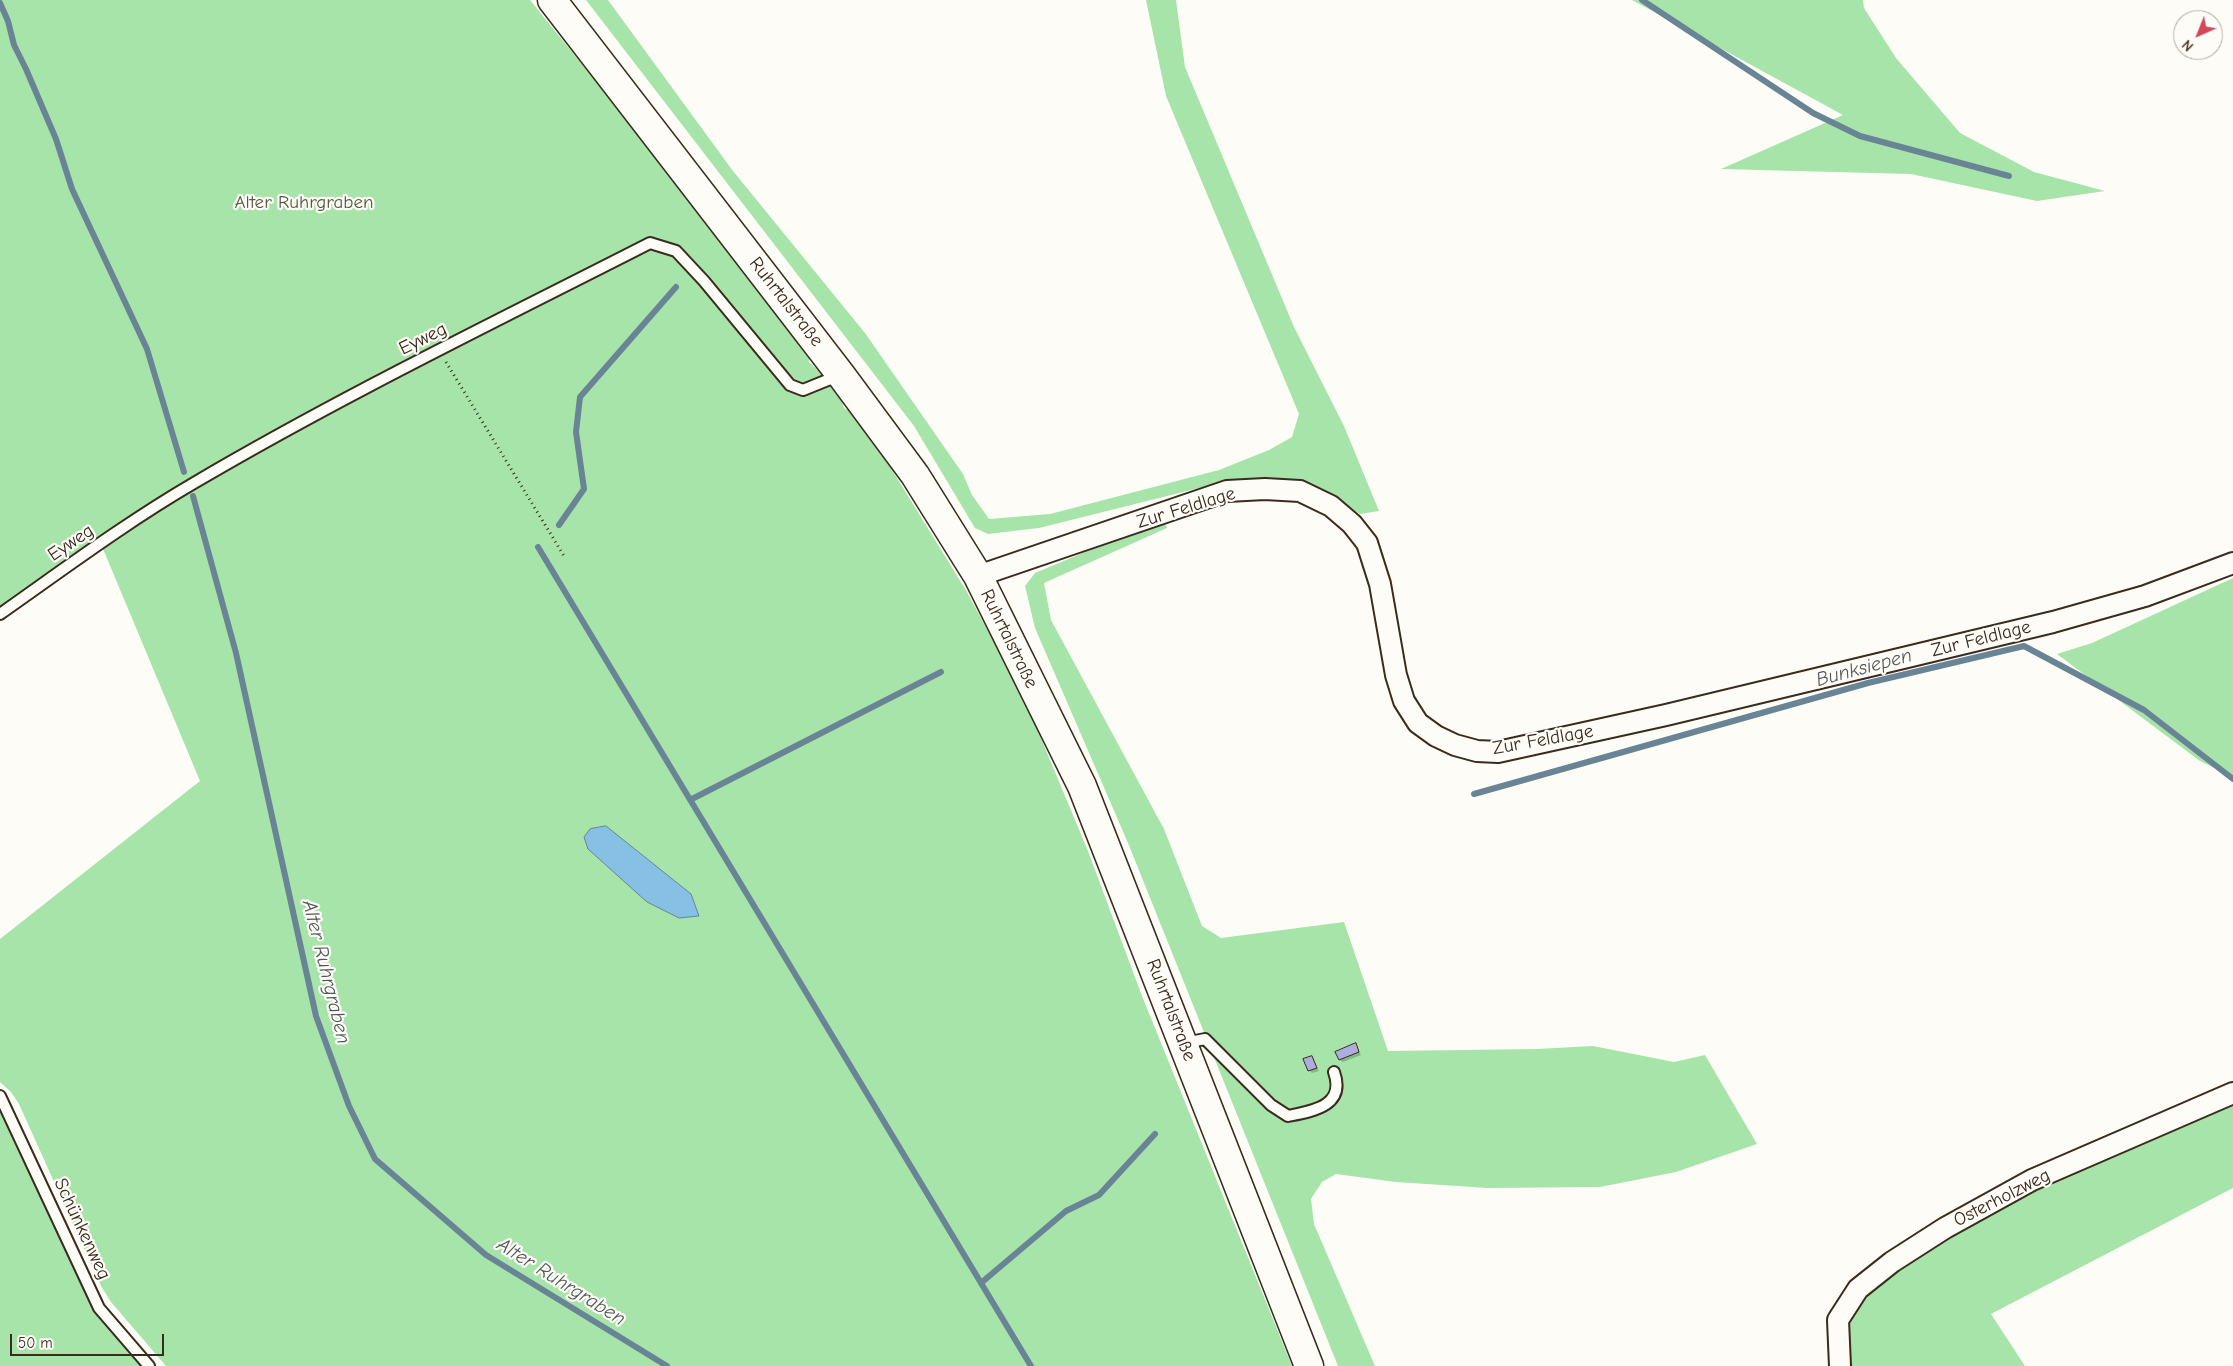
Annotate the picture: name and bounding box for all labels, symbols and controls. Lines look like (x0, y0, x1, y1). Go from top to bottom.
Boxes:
north arrow (2173, 10, 2223, 60)
text: N (2179, 36, 2197, 55)
park label: Alter Ruhrgraben (235, 192, 373, 214)
street label: Ruhrtalstraße (744, 253, 828, 351)
street label: Eyweg (395, 318, 451, 360)
street label: Zur Feldlage (1134, 482, 1238, 534)
street label: Eyweg (44, 519, 98, 567)
street label: Ruhrtalstraße (975, 586, 1043, 692)
street label: Zur Feldlage (1929, 616, 2033, 662)
water label: Bunksiepen (1813, 644, 1915, 692)
street label: Zur Feldlage (1491, 720, 1595, 760)
water label: Alter Ruhrgraben (297, 898, 355, 1046)
street label: Ruhrtalstraße (1141, 956, 1201, 1064)
street label: Osterholzweg (1950, 1164, 2054, 1232)
street label: Schünkenweg (49, 1175, 115, 1283)
water label: Alter Ruhrgraben (492, 1233, 630, 1331)
scale bar (12, 1324, 166, 1356)
text: 50 m (18, 1334, 53, 1352)

